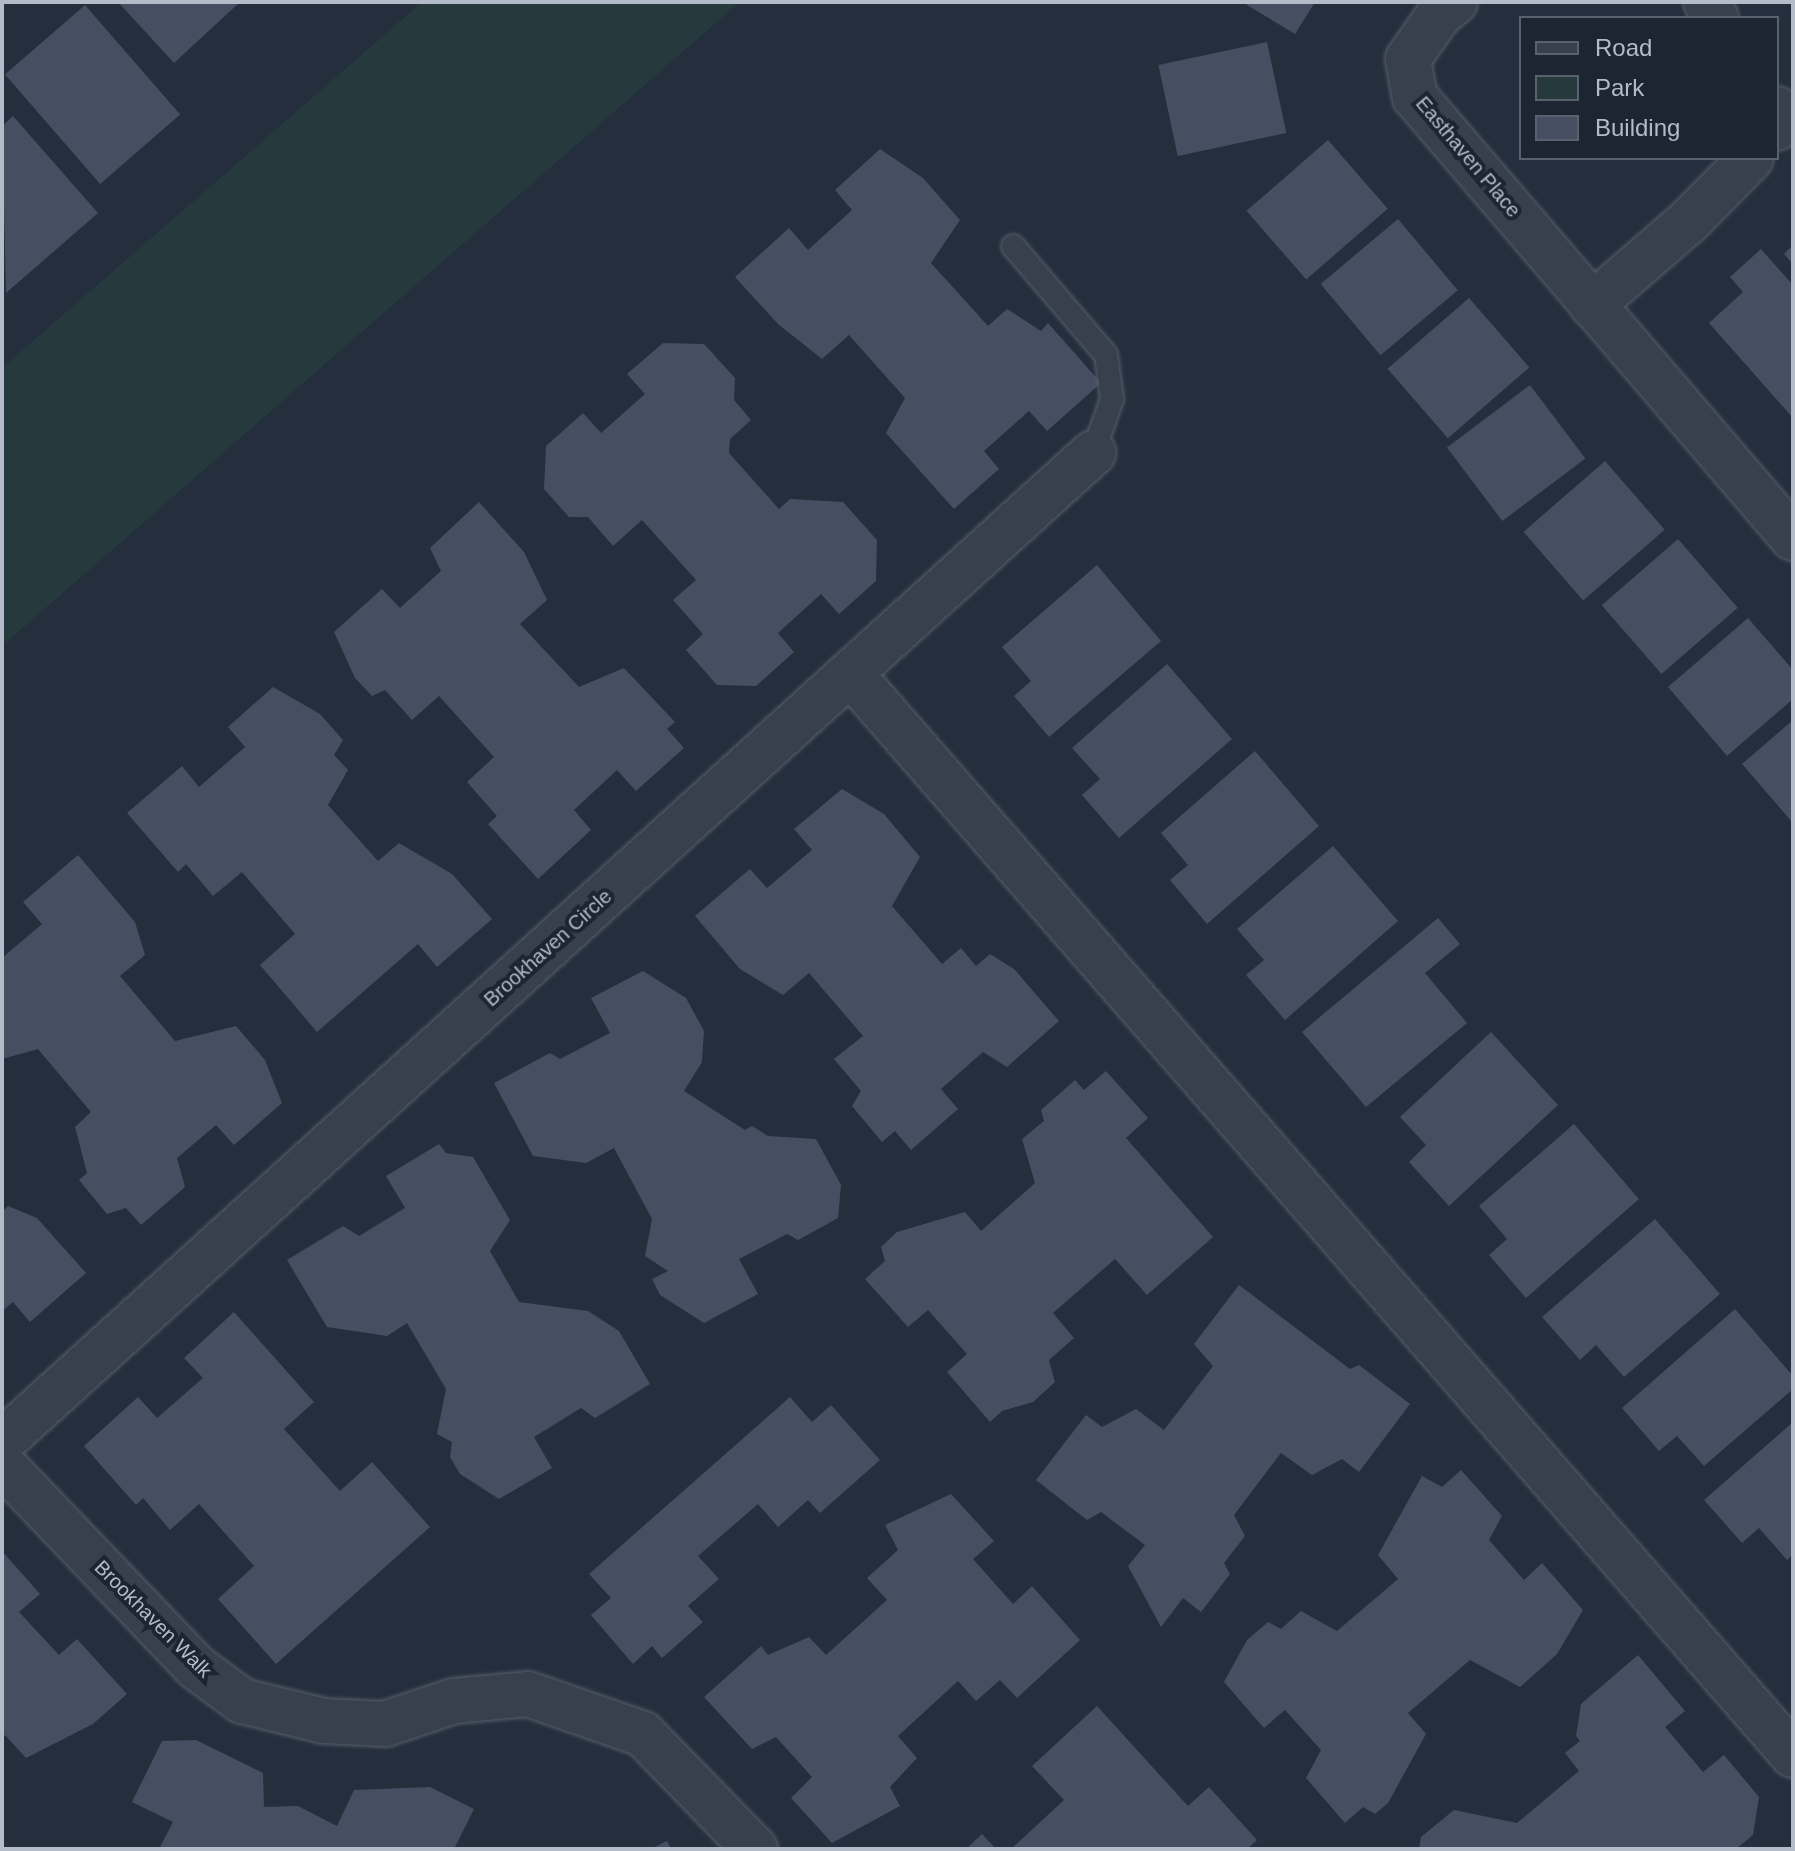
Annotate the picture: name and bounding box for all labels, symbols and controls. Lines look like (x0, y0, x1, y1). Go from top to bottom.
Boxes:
legend (1519, 16, 1779, 160)
text: Road (1595, 34, 1652, 61)
text: Park (1595, 74, 1644, 101)
street label: Easthaven Place (1411, 92, 1525, 222)
text: Building (1595, 114, 1680, 141)
street label: Brookhaven Circle (479, 884, 617, 1012)
street label: Brookhaven Walk (89, 1555, 217, 1683)

